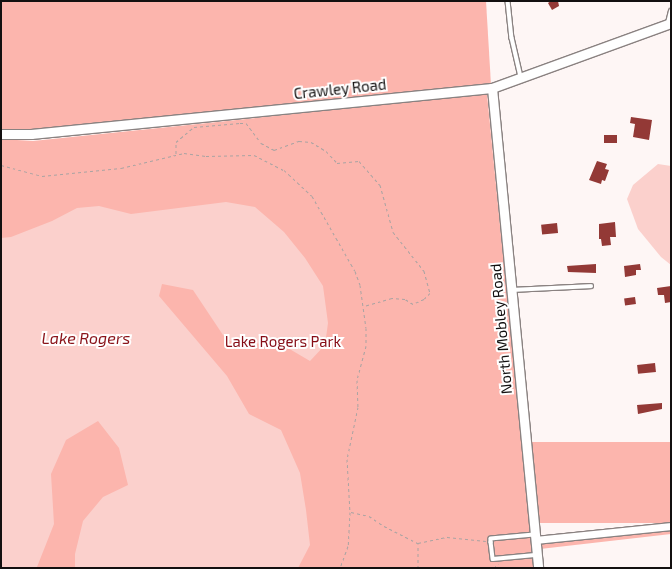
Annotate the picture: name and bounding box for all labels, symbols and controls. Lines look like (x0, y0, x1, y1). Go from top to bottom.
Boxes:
street label: Crawley Road (293, 75, 387, 103)
street label: North Mobley Road (486, 263, 516, 395)
water label: Lake Rogers (42, 328, 130, 348)
park label: Lake Rogers Park (225, 333, 341, 351)

